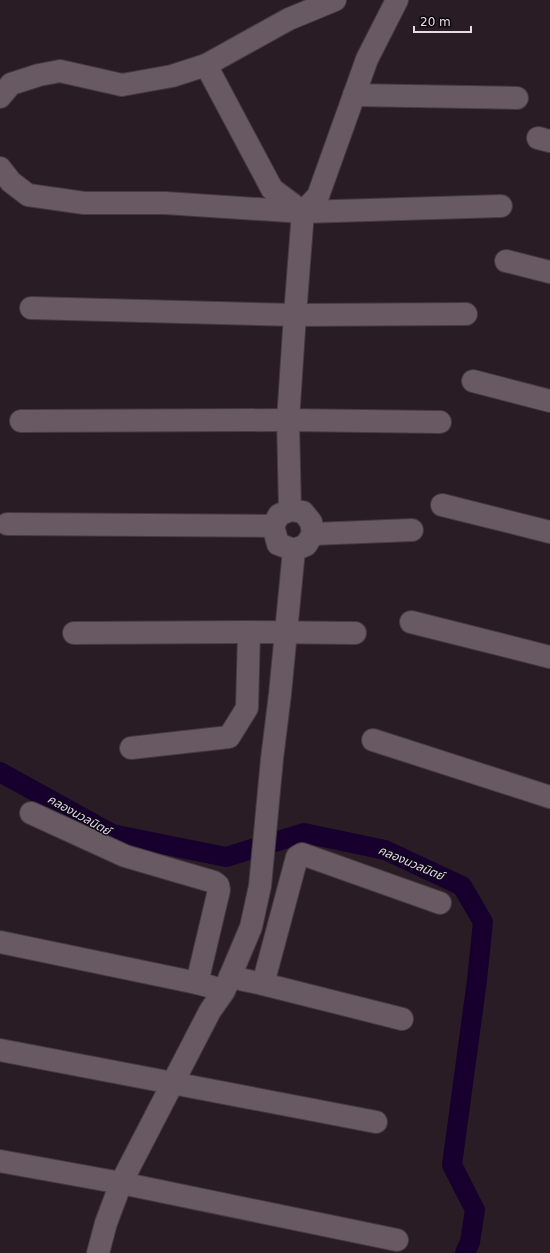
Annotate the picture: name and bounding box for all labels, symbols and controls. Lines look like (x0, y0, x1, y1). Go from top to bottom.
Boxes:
scale bar (414, 8, 471, 34)
text: 20 m (420, 15, 451, 29)
water label: คลองนวลนิตย์ (45, 792, 115, 839)
water label: คลองนวลนิตย์ (376, 843, 448, 884)

